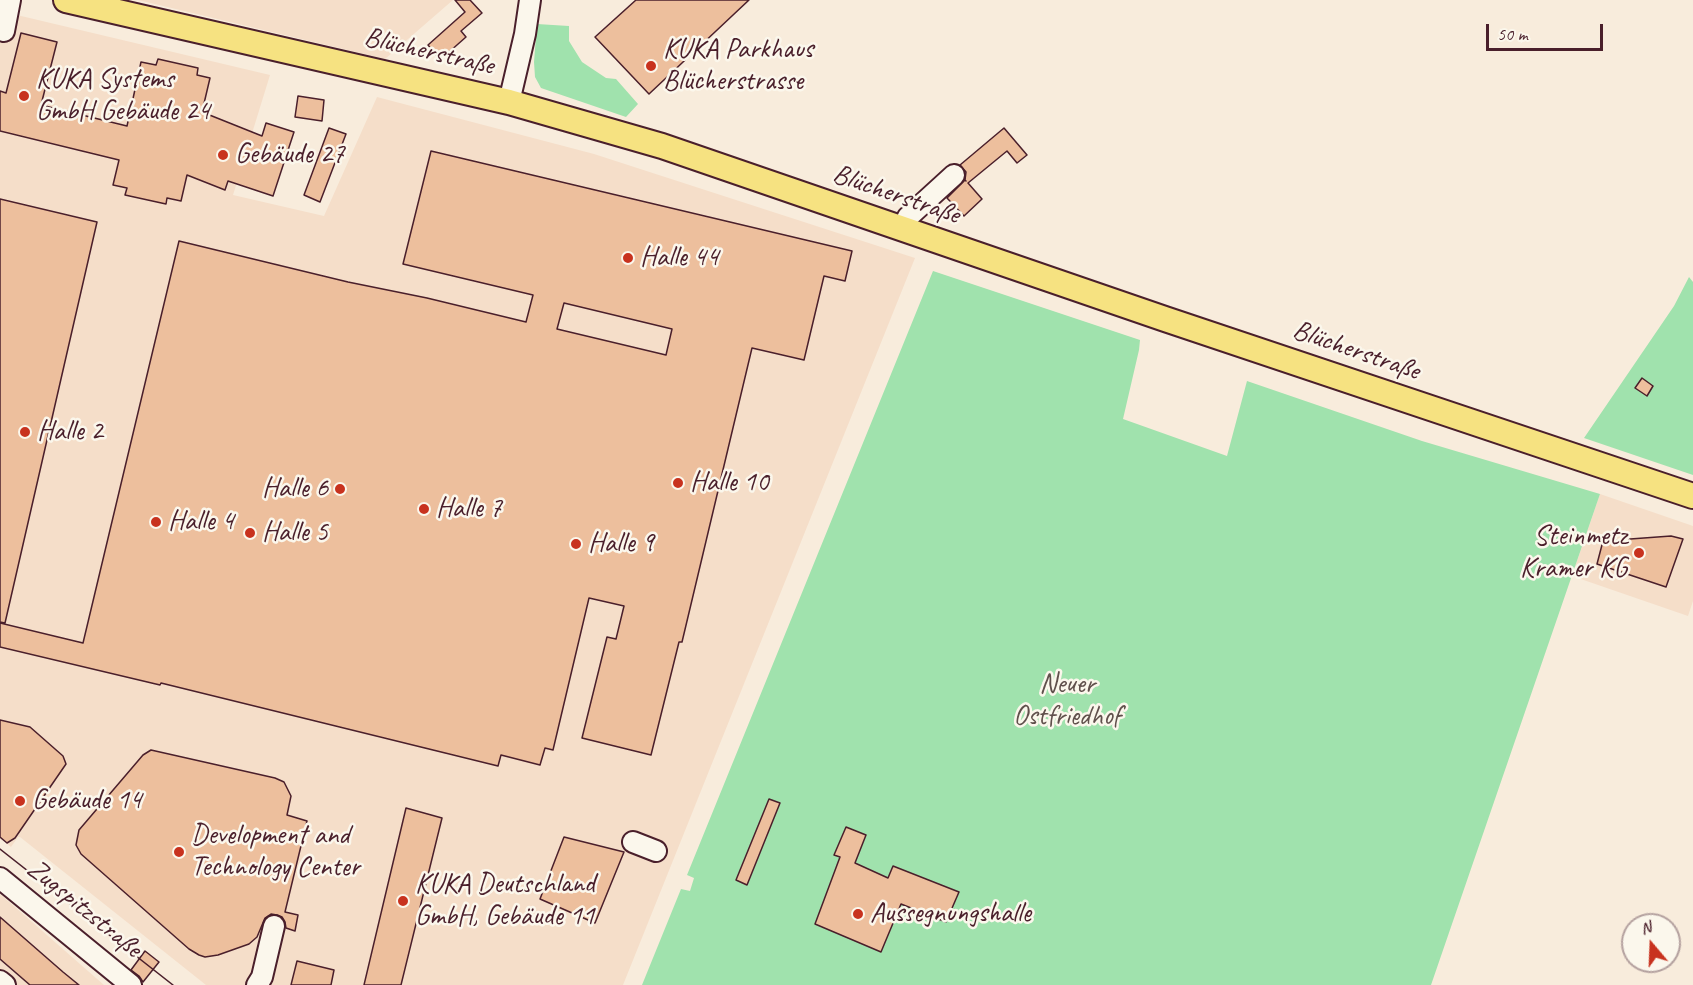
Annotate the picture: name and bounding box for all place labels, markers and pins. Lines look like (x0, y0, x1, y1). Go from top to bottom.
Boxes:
place label: KUKA Parkhaus Blücherstrasse (663, 33, 813, 99)
marker: KUKA Parkhaus Blücherstrasse (644, 59, 658, 73)
place label: KUKA Systems GmbH Gebäude 24 (36, 63, 210, 129)
marker: KUKA Systems GmbH Gebäude 24 (17, 89, 31, 103)
place label: Gebäude 27 (235, 138, 345, 172)
marker: Gebäude 27 (216, 148, 230, 162)
place label: Halle 44 (640, 241, 719, 275)
marker: Halle 44 (621, 251, 635, 265)
place label: Halle 2 (37, 415, 103, 449)
marker: Halle 2 (18, 425, 32, 439)
place label: Halle 10 (690, 466, 769, 500)
place label: Halle 6 (262, 472, 328, 506)
marker: Halle 10 (671, 476, 685, 490)
marker: Halle 6 (333, 482, 347, 496)
place label: Halle 7 (436, 492, 502, 526)
marker: Halle 7 (417, 502, 431, 516)
place label: Halle 4 (168, 505, 234, 539)
marker: Halle 4 (149, 515, 163, 529)
place label: Halle 5 (262, 516, 328, 550)
place label: Steinmetz Kramer KG (1520, 520, 1627, 586)
marker: Halle 5 (243, 526, 257, 540)
place label: Halle 9 (588, 527, 654, 561)
marker: Halle 9 (569, 537, 583, 551)
marker: Steinmetz Kramer KG (1632, 546, 1646, 560)
place label: Gebäude 14 (32, 784, 142, 818)
marker: Gebäude 14 (13, 794, 27, 808)
place label: Development and Technology Center (191, 819, 360, 885)
marker: Development and Technology Center (172, 845, 186, 859)
place label: KUKA Deutschland GmbH, Gebäude 11 (415, 868, 595, 934)
marker: KUKA Deutschland GmbH, Gebäude 11 (396, 894, 410, 908)
place label: Aussegnungshalle (870, 897, 1031, 931)
marker: Aussegnungshalle (851, 907, 865, 921)

